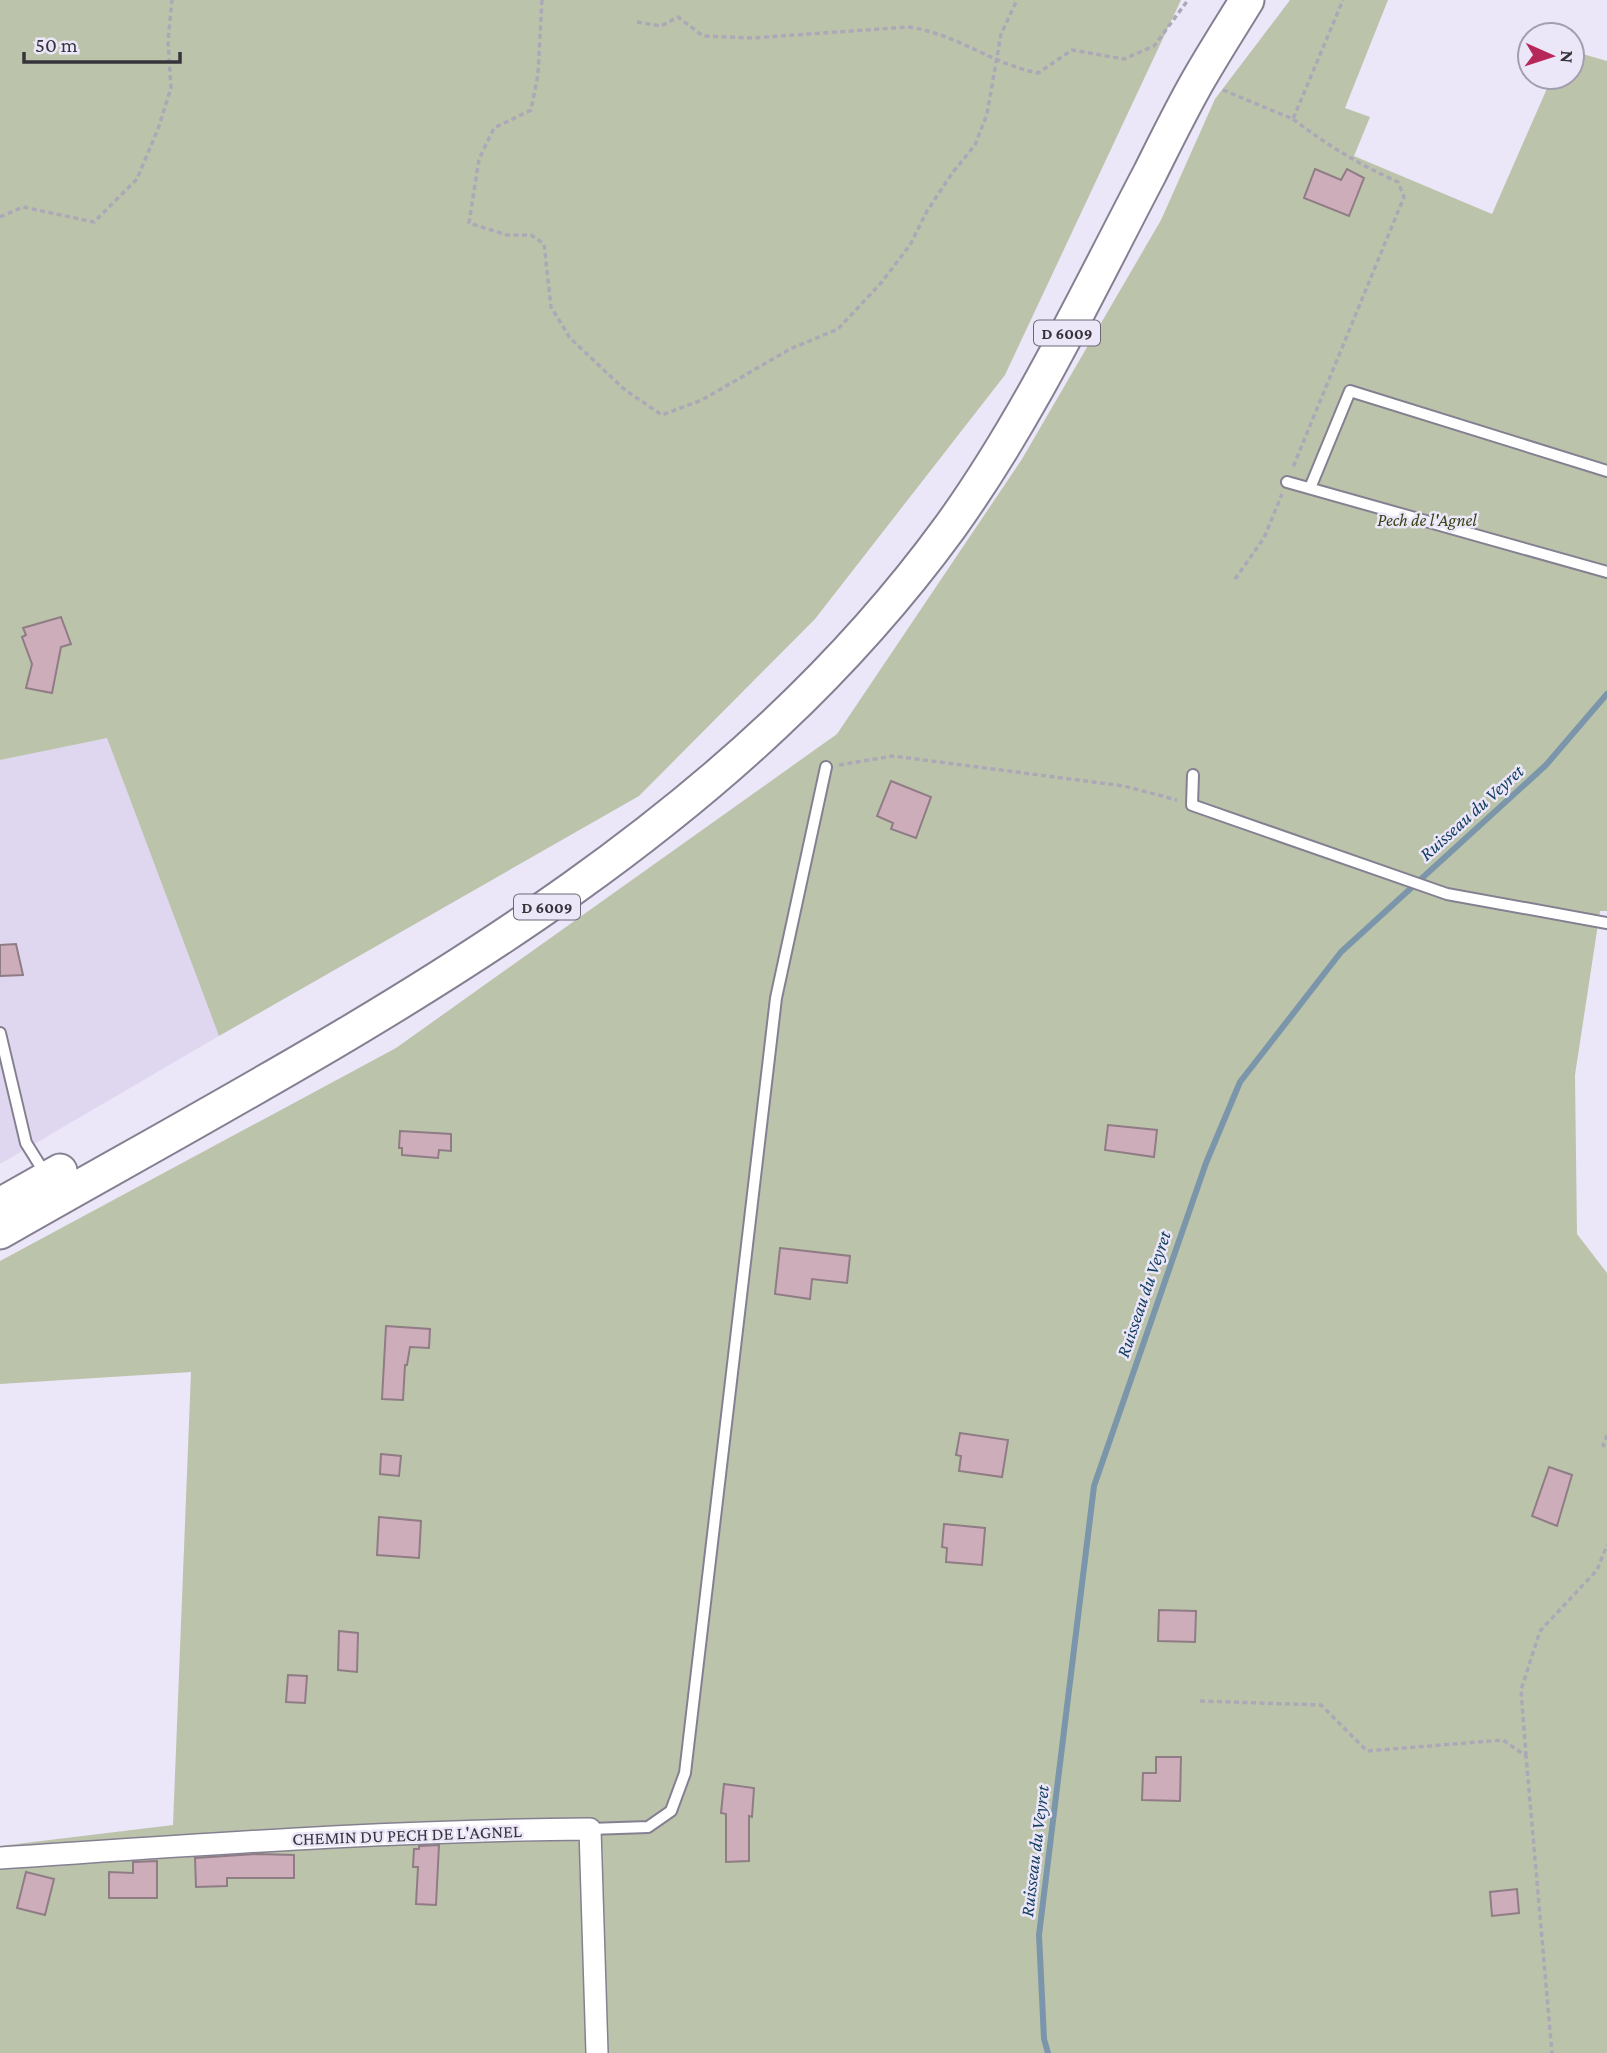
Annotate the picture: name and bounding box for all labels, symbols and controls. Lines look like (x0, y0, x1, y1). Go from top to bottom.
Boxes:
scale bar (24, 21, 180, 65)
north arrow (1516, 21, 1586, 91)
text: 50 m (35, 33, 78, 57)
text: N (1557, 50, 1578, 64)
road number: D 6009 (1034, 320, 1100, 346)
park label: Pech de l'Agnel (1377, 510, 1477, 530)
water label: Ruisseau du Veyret (1415, 760, 1528, 864)
road number: D 6009 (514, 894, 580, 920)
water label: Ruisseau du Veyret (1112, 1228, 1175, 1360)
water label: Ruisseau du Veyret (1016, 1784, 1053, 1918)
street label: CHEMIN DU PECH DE L'AGNEL (292, 1821, 522, 1849)

